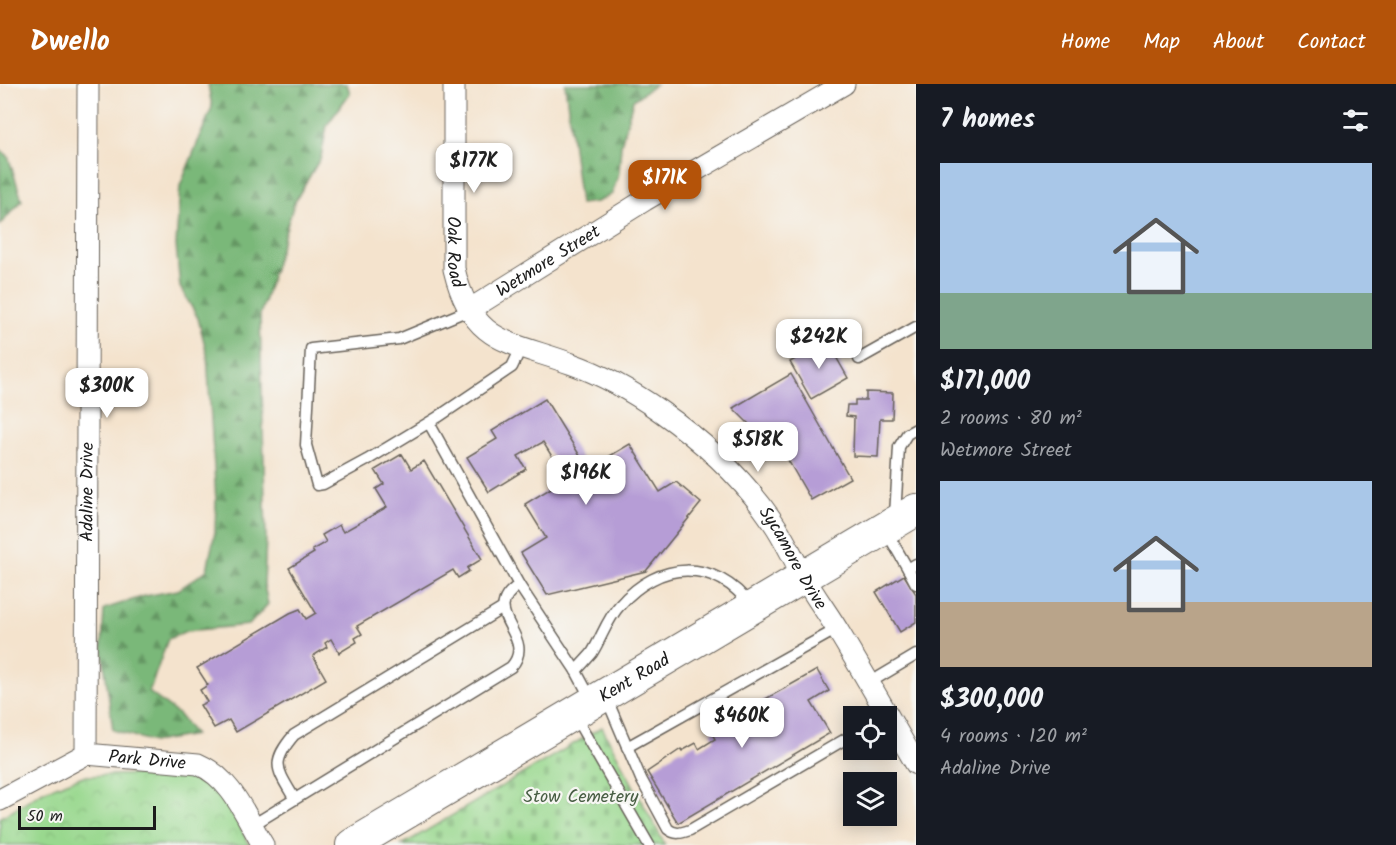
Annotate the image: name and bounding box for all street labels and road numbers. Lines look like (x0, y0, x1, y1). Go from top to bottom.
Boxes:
street label: Oak Road (438, 216, 472, 293)
street label: Wetmore Street (491, 218, 608, 306)
street label: Adaline Drive (74, 442, 103, 542)
street label: Sycamore Drive (750, 501, 834, 616)
street label: Kent Road (594, 646, 677, 711)
street label: Park Drive (107, 743, 187, 779)

